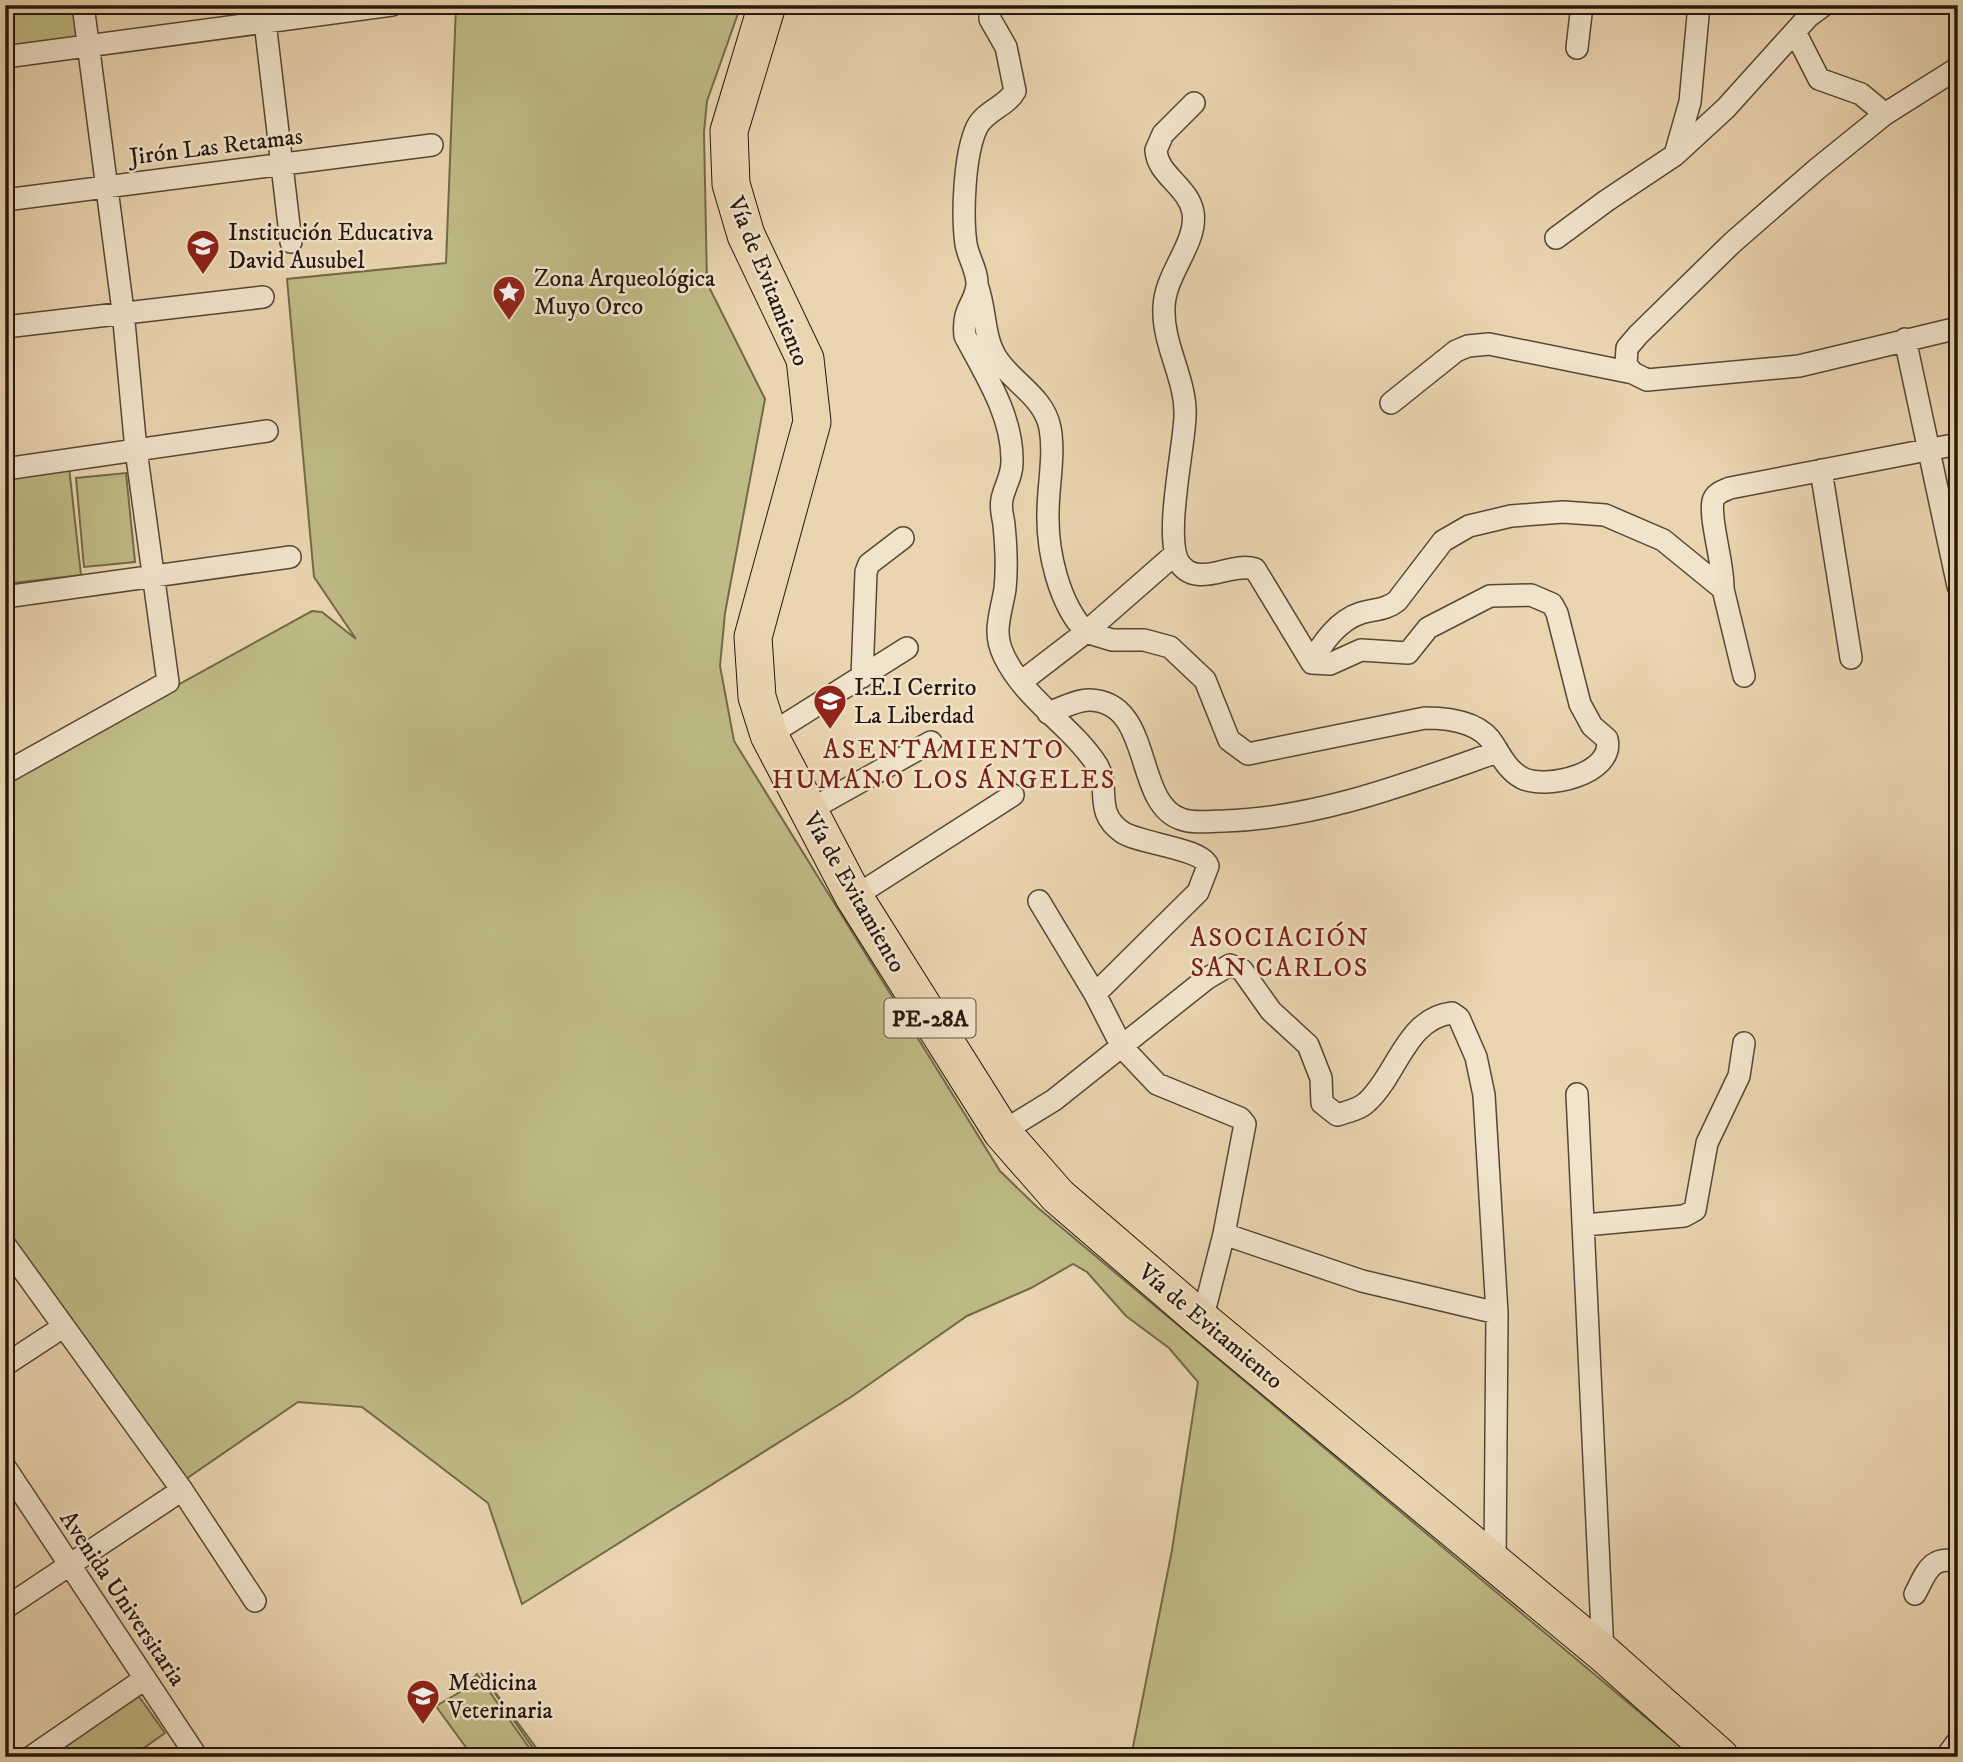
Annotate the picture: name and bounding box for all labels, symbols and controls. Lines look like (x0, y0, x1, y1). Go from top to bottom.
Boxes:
street label: Jirón Las Retamas (126, 121, 304, 173)
street label: Vía de Evitamiento (720, 191, 816, 370)
place label: Institución Educativa David Ausubel (228, 218, 434, 276)
school or university icon: Institución Educativa David Ausubel (184, 227, 222, 276)
place label: Zona Arqueológica Muyo Orco (534, 264, 716, 322)
place icon: Zona Arqueológica Muyo Orco (490, 273, 528, 322)
place label: I.E.I Cerrito La Liberdad (854, 673, 977, 731)
school or university icon: I.E.I Cerrito La Liberdad (811, 682, 849, 731)
district label: ASENTAMIENTO HUMANO LOS ÁNGELES (772, 734, 1116, 797)
street label: Vía de Evitamiento (796, 806, 912, 978)
district label: ASOCIACIÓN SAN CARLOS (1190, 921, 1370, 985)
road number: PE-28A (884, 998, 976, 1037)
street label: Vía de Evitamiento (1131, 1257, 1289, 1396)
street label: Avenida Universitaria (52, 1505, 192, 1692)
place label: Medicina Veterinaria (447, 1668, 553, 1726)
school or university icon: Medicina Veterinaria (404, 1677, 442, 1726)

